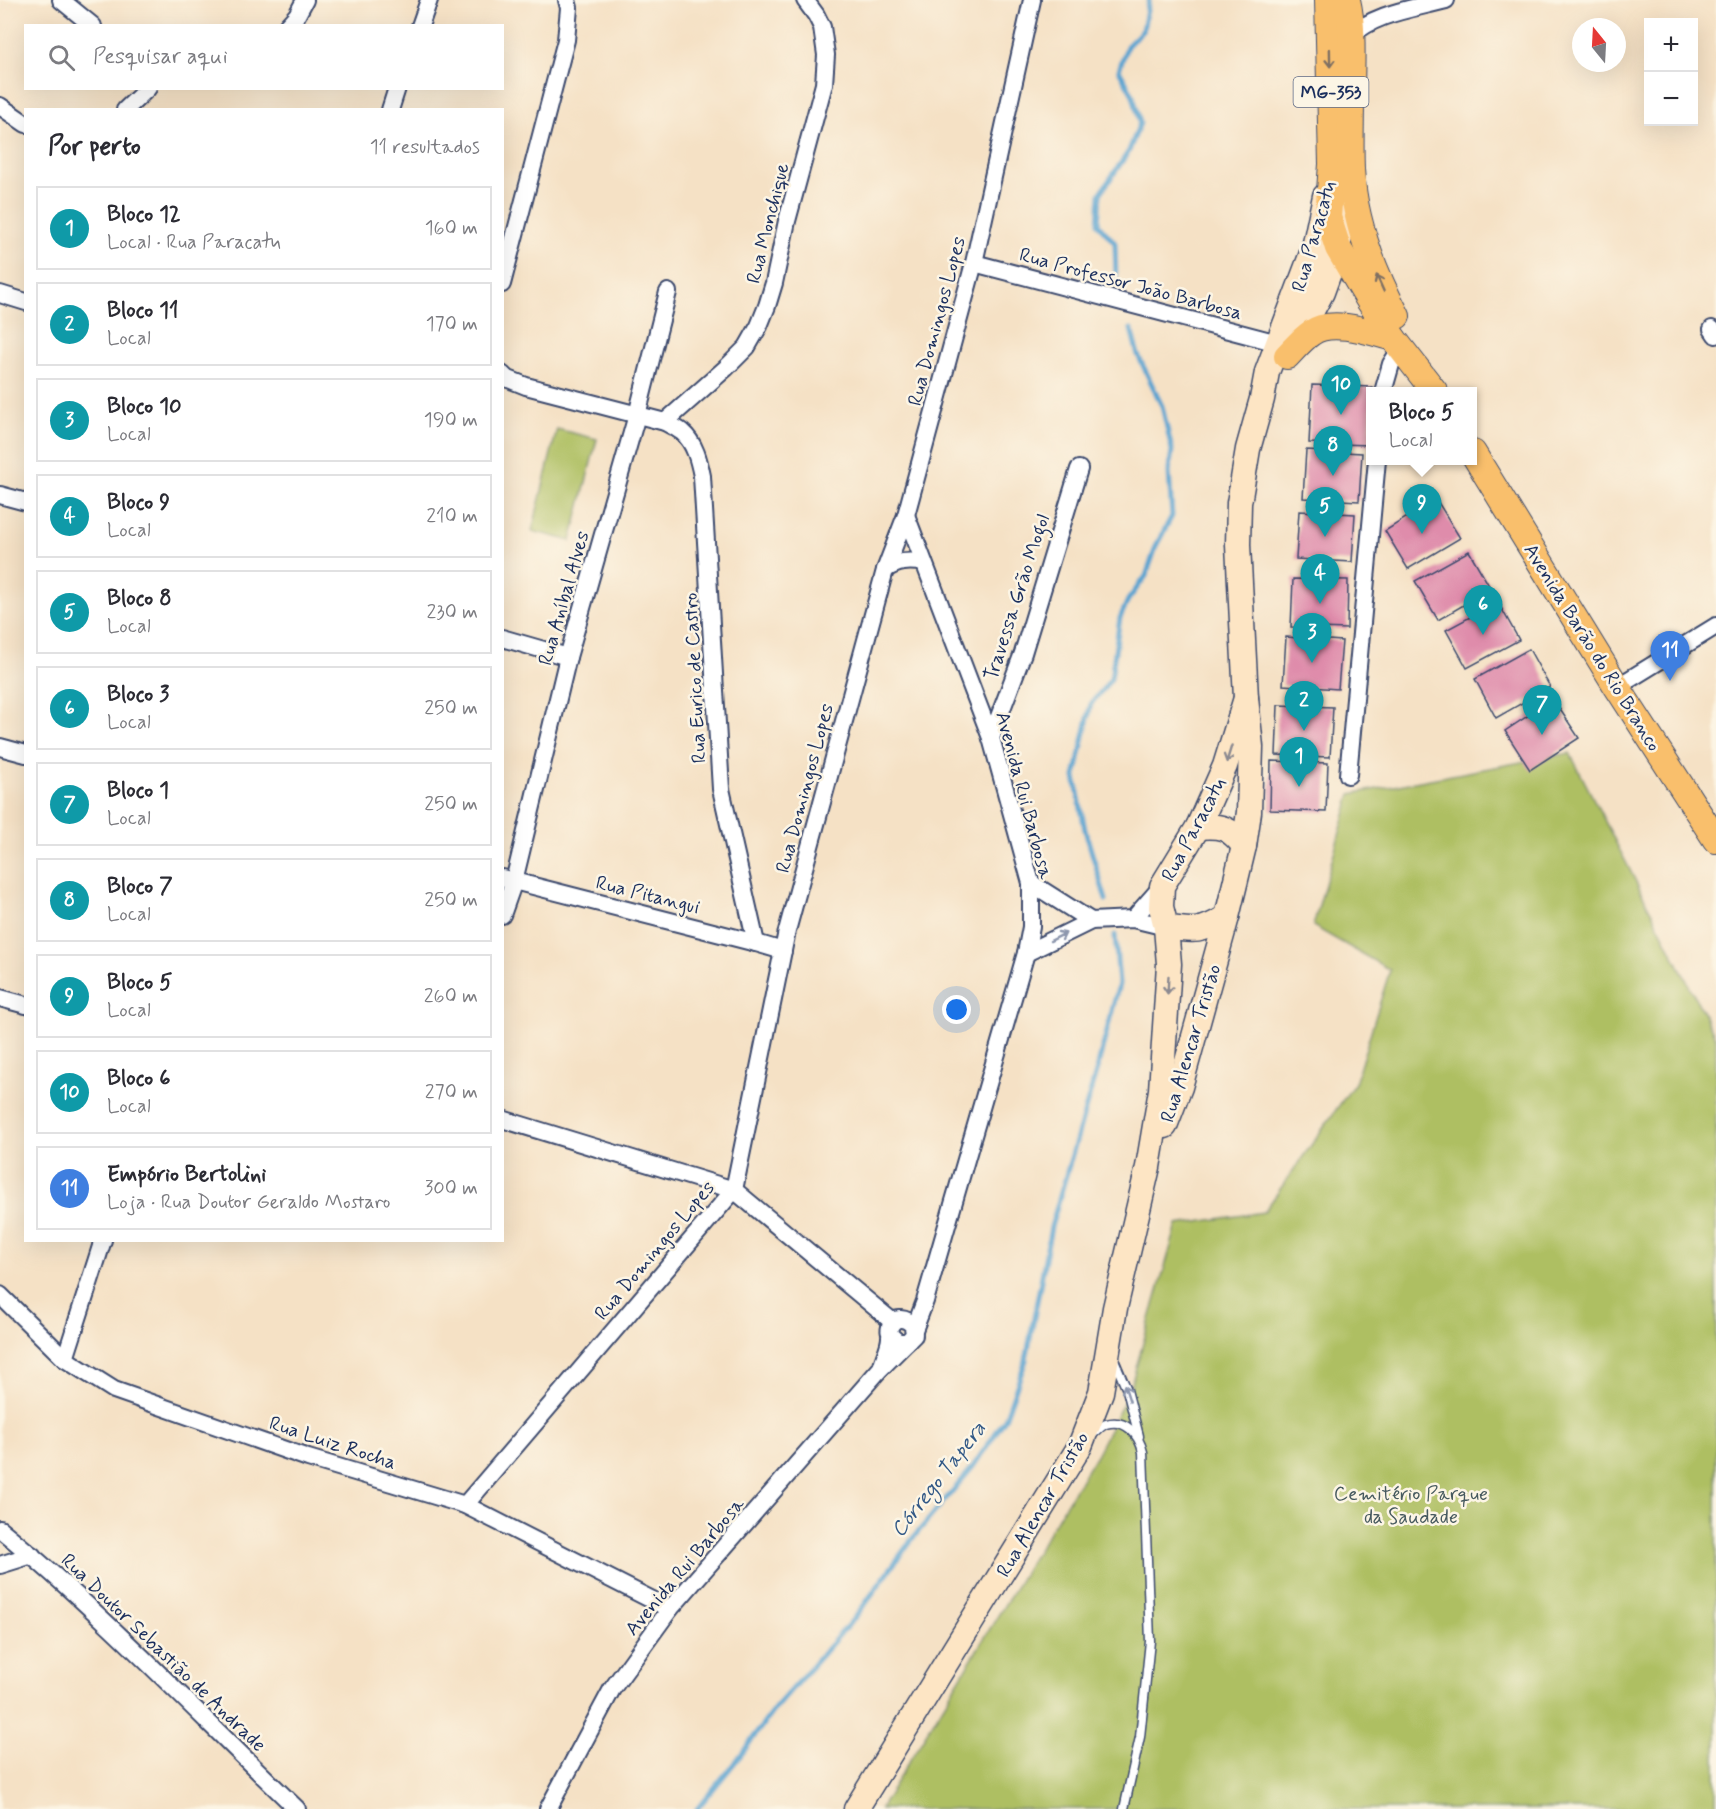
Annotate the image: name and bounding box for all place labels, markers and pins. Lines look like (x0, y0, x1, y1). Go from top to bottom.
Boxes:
pin: 10 (1322, 366, 1360, 415)
pin: 8 (1314, 426, 1352, 476)
pin: 9 (1402, 484, 1442, 534)
pin: 5 (1306, 488, 1344, 537)
pin: 4 (1300, 554, 1340, 604)
pin: 6 (1464, 586, 1502, 635)
pin: 3 (1292, 614, 1332, 663)
pin: 11 (1650, 632, 1690, 681)
pin: 2 (1284, 682, 1324, 731)
pin: 7 (1522, 686, 1562, 735)
pin: 1 (1280, 738, 1318, 787)

